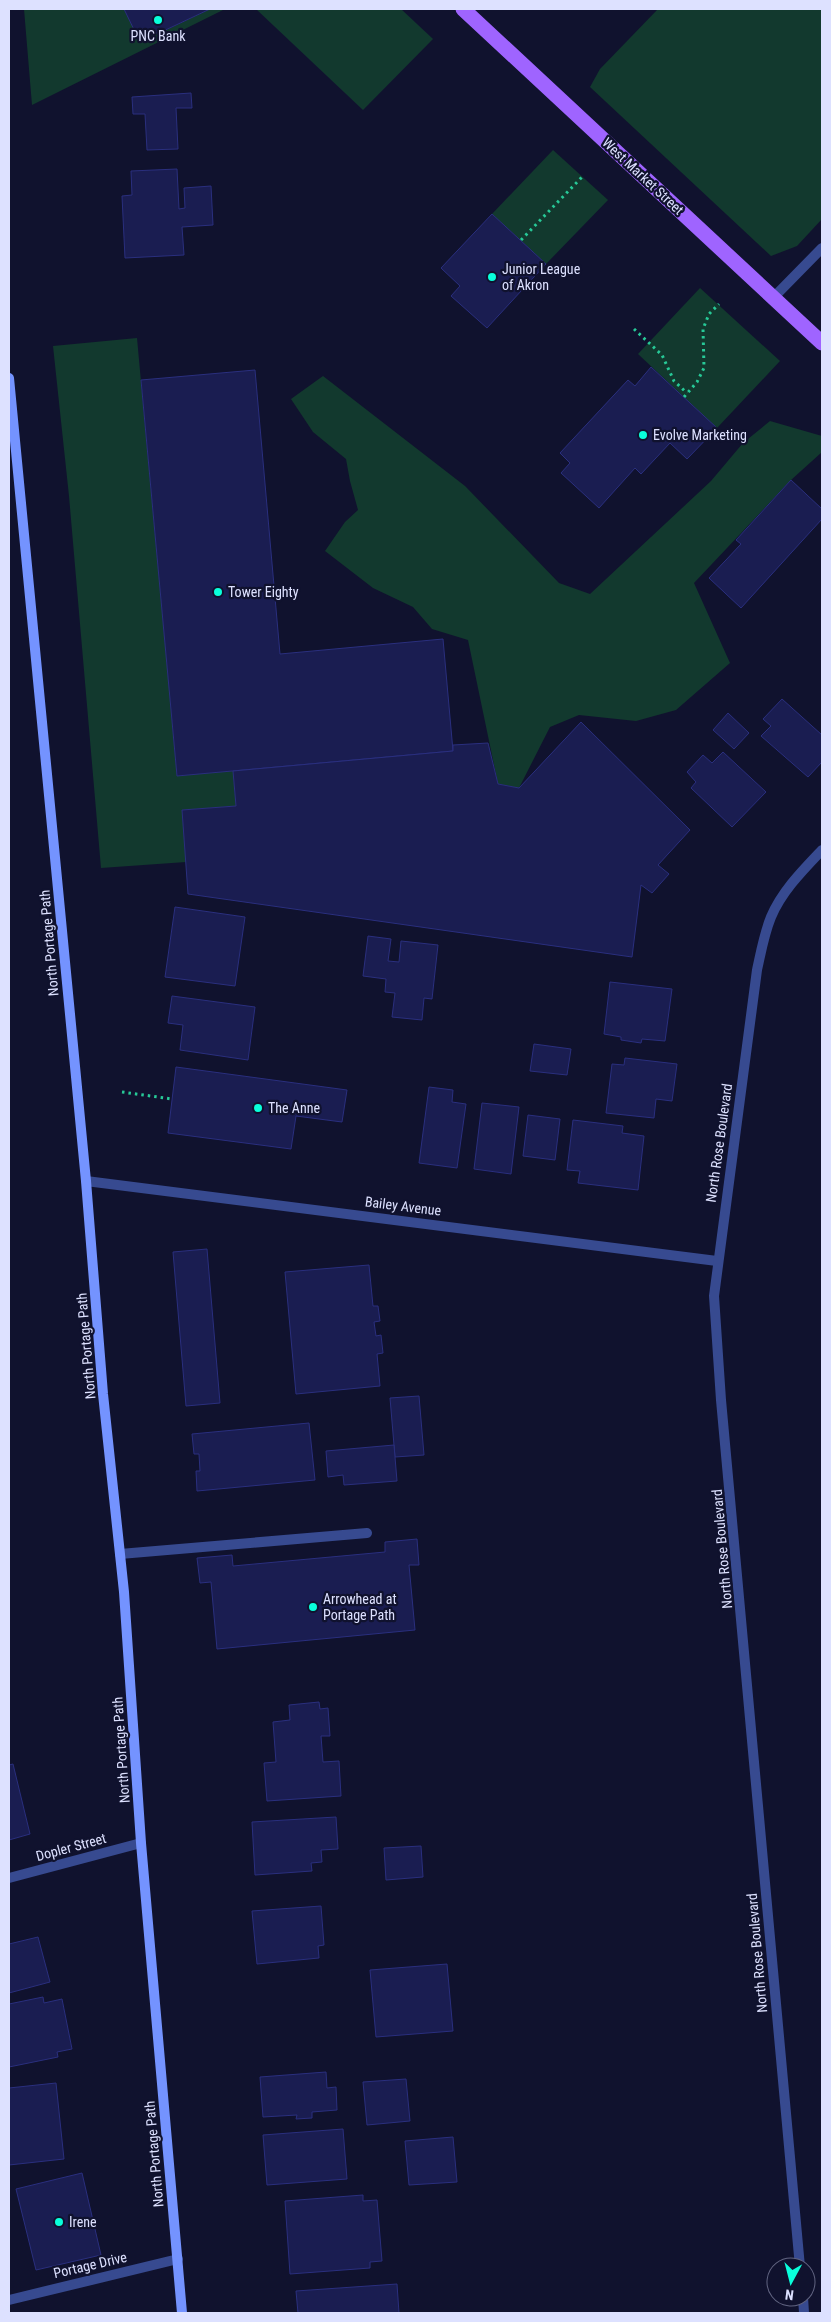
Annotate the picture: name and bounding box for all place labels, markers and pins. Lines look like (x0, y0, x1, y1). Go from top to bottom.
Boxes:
marker: PNC Bank (152, 14, 164, 26)
place label: PNC Bank (130, 28, 186, 44)
place label: Junior League of Akron (502, 261, 581, 293)
marker: Junior League of Akron (486, 271, 498, 283)
place label: Evolve Marketing (653, 427, 747, 443)
marker: Evolve Marketing (637, 429, 649, 441)
place label: Tower Eighty (228, 584, 299, 600)
marker: Tower Eighty (212, 586, 224, 598)
place label: The Anne (268, 1100, 320, 1116)
marker: The Anne (252, 1102, 264, 1114)
place label: Arrowhead at Portage Path (323, 1591, 397, 1623)
marker: Arrowhead at Portage Path (307, 1601, 319, 1613)
place label: Irene (69, 2214, 97, 2230)
marker: Irene (53, 2216, 65, 2228)

